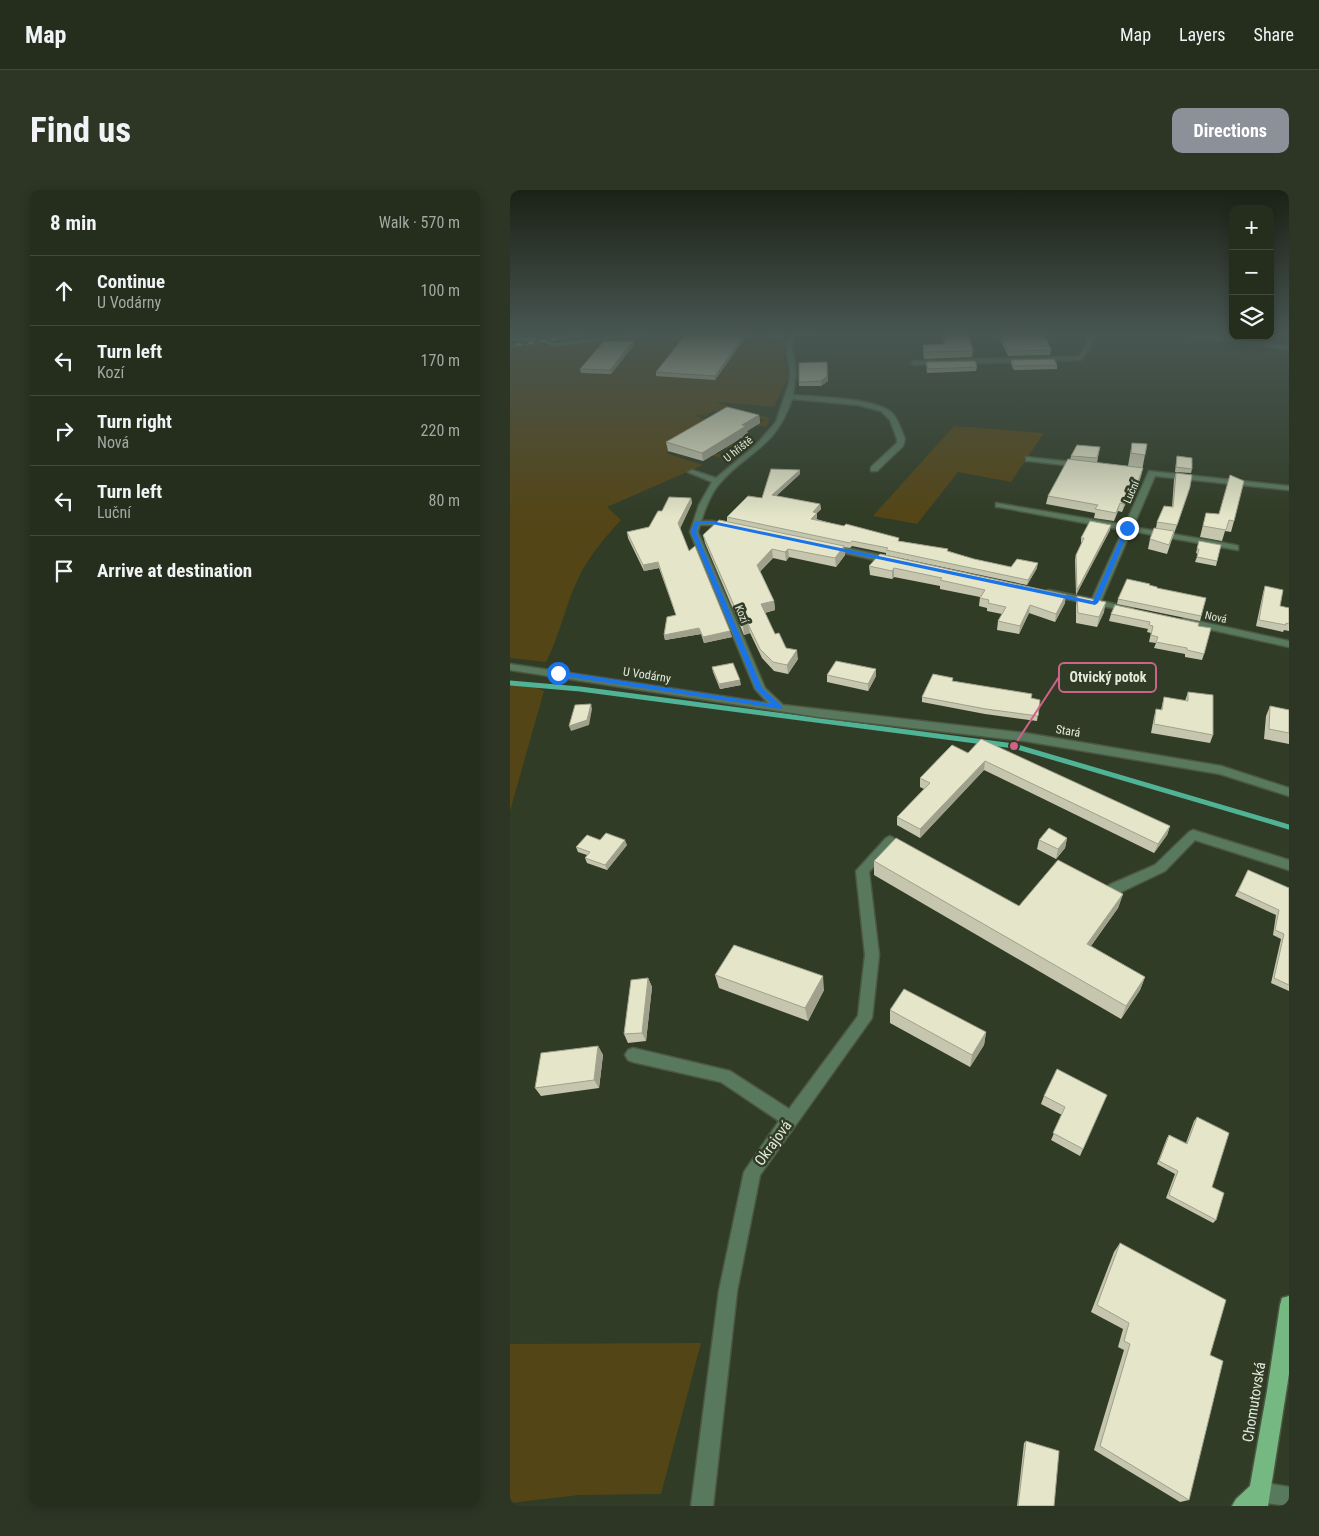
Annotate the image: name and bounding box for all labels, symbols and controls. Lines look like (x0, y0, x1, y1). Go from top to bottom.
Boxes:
text: Map (25, 21, 66, 49)
text: Map (1120, 24, 1151, 45)
text: Layers (1179, 24, 1226, 45)
text: Share (1254, 24, 1294, 45)
button: Directions (1172, 108, 1289, 153)
text: Find us (30, 110, 131, 151)
map controls (1229, 205, 1274, 340)
button: + (1229, 205, 1274, 250)
text: 8 min (50, 211, 97, 235)
text: Walk · 570 m (379, 213, 460, 232)
button: − (1229, 250, 1274, 295)
text: Continue (97, 270, 165, 293)
icon: ahead (50, 277, 78, 305)
text: 100 m (421, 281, 460, 300)
text: U Vodárny (97, 293, 161, 312)
button: layers (1229, 295, 1274, 340)
text: Turn left (97, 340, 162, 363)
icon: left (50, 347, 78, 375)
text: 170 m (421, 351, 460, 370)
text: Kozí (97, 363, 124, 382)
text: Turn right (97, 410, 172, 433)
icon: right (50, 417, 78, 445)
text: 220 m (421, 421, 460, 440)
text: Nová (97, 433, 129, 452)
street label: U hřiště (721, 434, 755, 465)
street label: Luční (1121, 479, 1142, 505)
text: Turn left (97, 480, 162, 503)
icon: left (50, 487, 78, 515)
text: 80 m (428, 491, 460, 510)
text: Luční (97, 503, 131, 522)
route end (1116, 517, 1139, 540)
icon: arrive (50, 557, 78, 585)
text: Arrive at destination (97, 559, 252, 582)
street label: Kozí (732, 603, 751, 626)
street label: Nová (1204, 609, 1228, 626)
route start (547, 662, 570, 685)
callout: Otvický potok (1059, 663, 1156, 692)
street label: U Vodárny (622, 664, 672, 686)
text: Otvický potok (1070, 669, 1147, 685)
street label: Stará (1055, 722, 1082, 740)
street label: Okrajová (751, 1117, 795, 1169)
street label: Chomutovská (1239, 1361, 1269, 1443)

